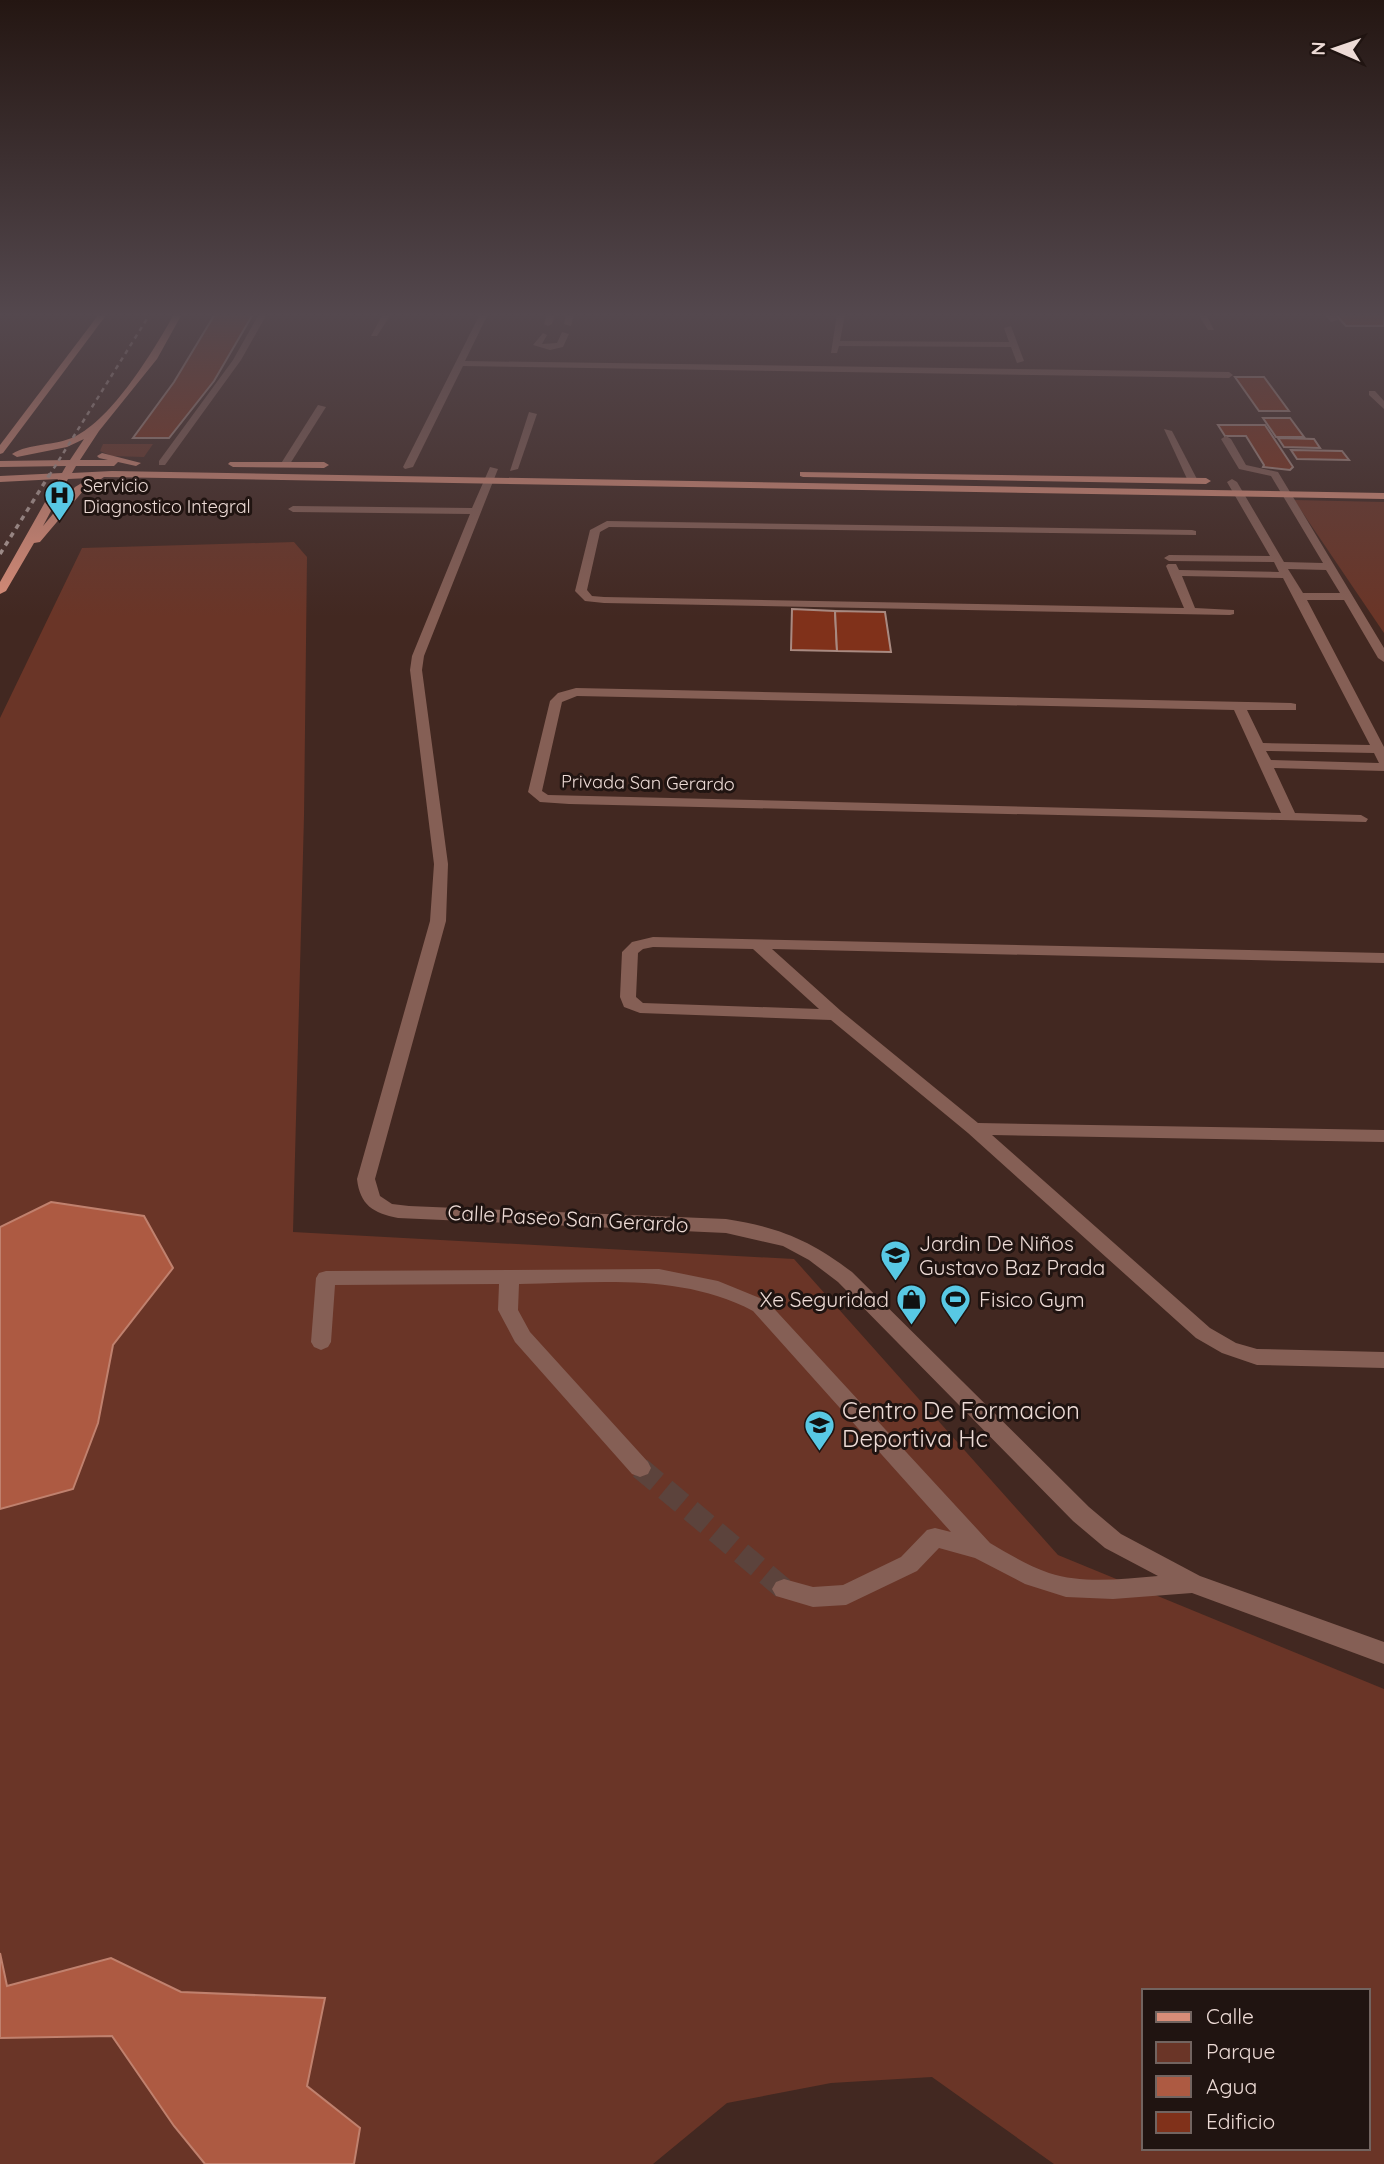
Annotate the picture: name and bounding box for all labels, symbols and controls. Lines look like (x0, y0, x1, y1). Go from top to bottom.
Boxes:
north arrow (1300, 14, 1370, 84)
text: N (1306, 41, 1330, 56)
place label: Servicio Diagnostico Integral (83, 474, 251, 518)
hospital icon: Servicio Diagnostico Integral (43, 479, 77, 523)
street label: Privada San Gerardo (561, 769, 735, 796)
street label: Calle Paseo San Gerardo (447, 1199, 689, 1237)
place label: Jardin De Niños Gustavo Baz Prada (919, 1230, 1105, 1280)
school or university icon: Jardin De Niños Gustavo Baz Prada (879, 1239, 913, 1283)
shop icon: Xe Seguridad (895, 1283, 929, 1327)
sports icon: Fisico Gym (939, 1283, 973, 1327)
place label: Xe Seguridad (760, 1286, 889, 1312)
place label: Fisico Gym (979, 1286, 1085, 1312)
place label: Centro De Formacion Deportiva Hc (842, 1395, 1080, 1453)
school or university icon: Centro De Formacion Deportiva Hc (802, 1408, 836, 1452)
legend (1142, 1989, 1370, 2150)
text: Calle (1206, 2003, 1254, 2029)
text: Parque (1206, 2038, 1275, 2064)
text: Agua (1206, 2073, 1257, 2099)
text: Edificio (1206, 2108, 1275, 2134)

